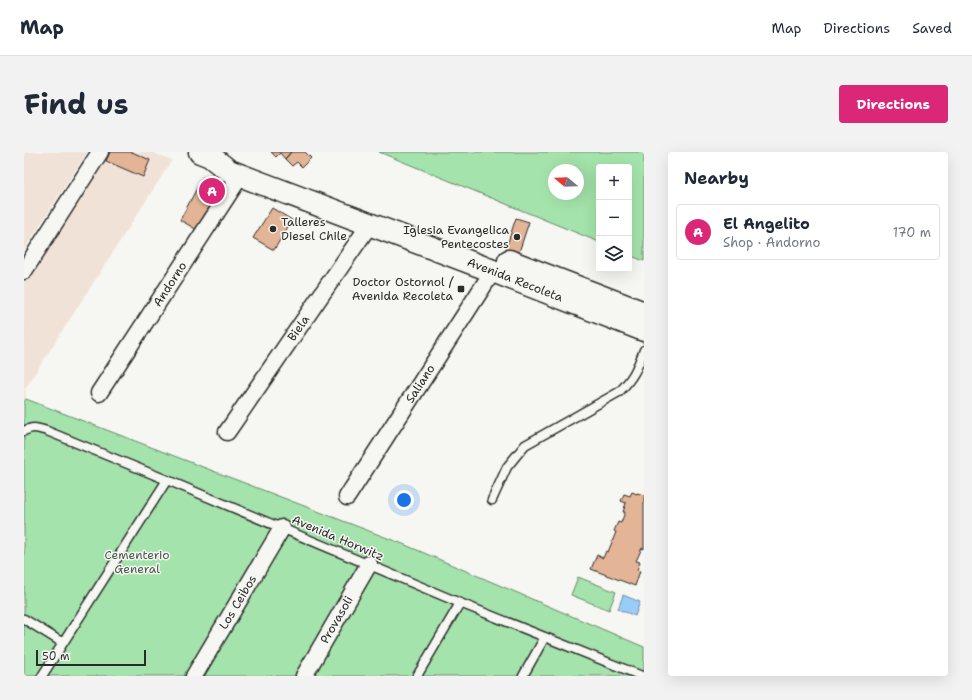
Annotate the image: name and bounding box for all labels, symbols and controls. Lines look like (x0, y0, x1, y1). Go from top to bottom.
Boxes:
text: Map (20, 15, 64, 40)
text: Map (772, 19, 802, 37)
text: Directions (824, 19, 890, 37)
text: Saved (912, 19, 952, 37)
text: Find us (24, 85, 129, 123)
button: Directions (839, 85, 948, 123)
north arrow (548, 164, 584, 200)
map controls (596, 164, 632, 272)
button: + (596, 164, 632, 200)
text: Nearby (684, 167, 749, 189)
pin: A (199, 176, 225, 206)
button: − (596, 200, 632, 236)
place label: Talleres Diesel Chile (281, 214, 347, 244)
text: El Angelito (723, 214, 810, 234)
place label: Iglesia Evangelica Pentecostes (403, 222, 510, 252)
marker: Talleres Diesel Chile (268, 224, 278, 234)
text: A (693, 224, 703, 241)
text: 170 m (893, 224, 931, 241)
marker: Iglesia Evangelica Pentecostes (512, 232, 522, 242)
text: Shop · Andorno (723, 234, 820, 251)
button: layers (596, 236, 632, 272)
street label: Avenida Recoleta (465, 254, 566, 306)
street label: Andorno (149, 259, 190, 310)
place label: Doctor Ostornol / Avenida Recoleta (352, 274, 455, 304)
marker: Doctor Ostornol / Avenida Recoleta (456, 284, 466, 294)
street label: Biela (284, 312, 313, 344)
street label: Saliano (402, 361, 439, 406)
your location (394, 490, 414, 510)
street label: Avenida Horwitz (290, 511, 386, 565)
park label: Cementerio General (104, 547, 170, 577)
street label: Los Ceibos (216, 572, 260, 632)
street label: Provasoli (317, 593, 357, 647)
scale bar (36, 648, 146, 667)
text: 50 m (42, 649, 70, 664)

